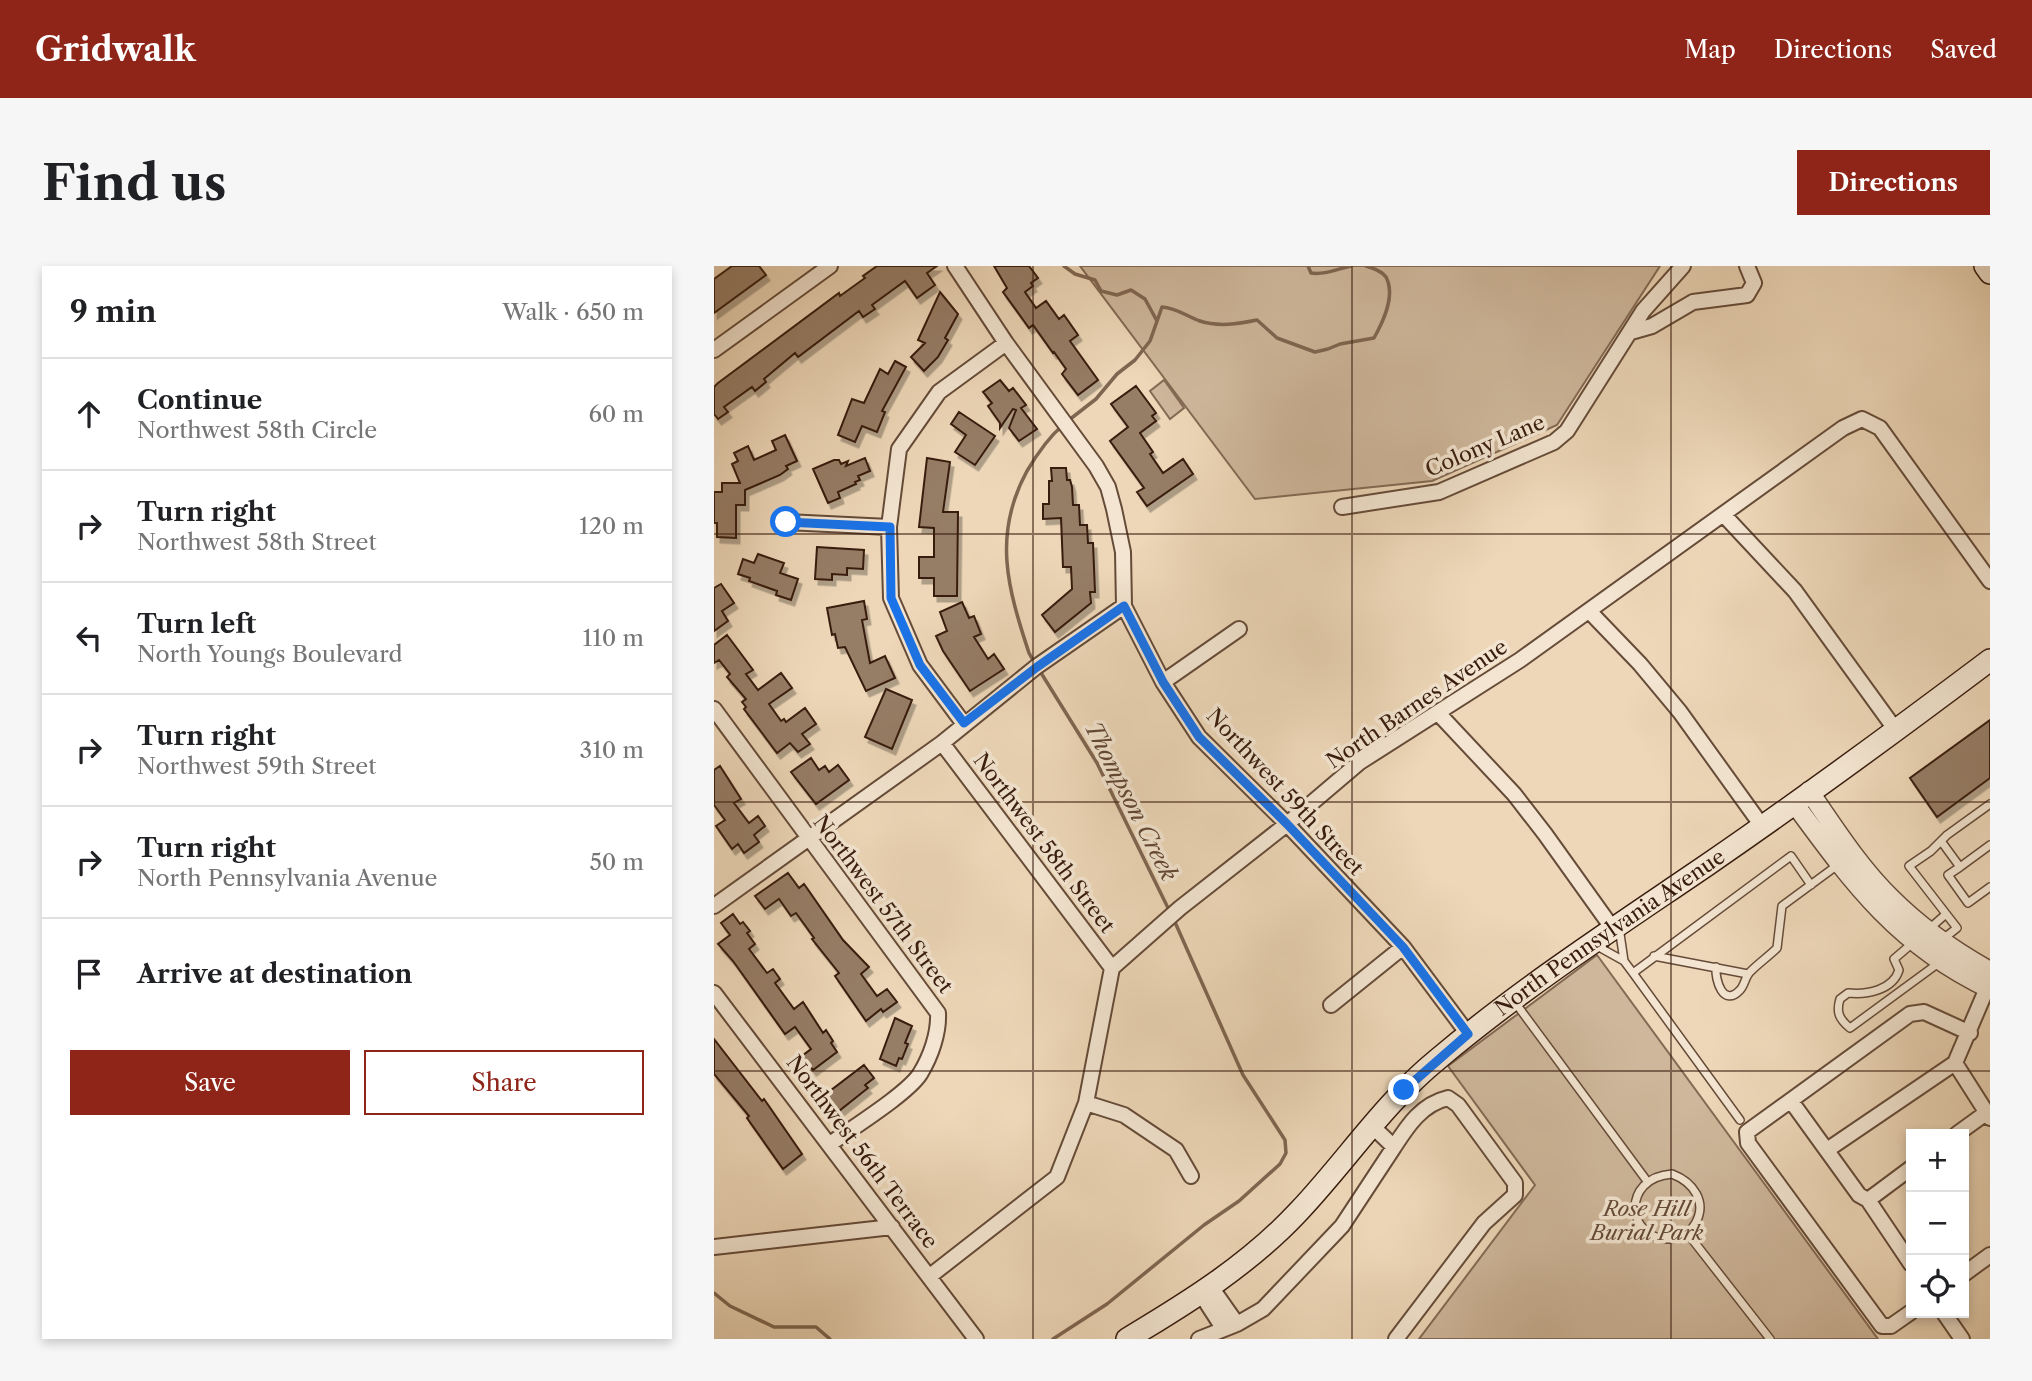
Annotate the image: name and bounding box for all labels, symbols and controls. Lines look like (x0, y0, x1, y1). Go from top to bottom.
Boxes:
text: Gridwalk (35, 29, 196, 70)
text: Map (1684, 35, 1736, 64)
text: Directions (1774, 35, 1892, 64)
text: Saved (1930, 35, 1997, 64)
button: Directions (1797, 150, 1990, 215)
text: Find us (42, 152, 226, 213)
text: 9 min (70, 293, 157, 330)
text: Walk · 650 m (502, 298, 644, 326)
text: Continue (137, 384, 262, 416)
icon: ahead (70, 395, 108, 433)
text: 60 m (588, 400, 644, 428)
street label: Colony Lane (1421, 409, 1548, 482)
text: Northwest 58th Circle (137, 416, 377, 444)
text: Turn right (137, 496, 276, 528)
route start (770, 506, 801, 537)
icon: right (70, 507, 108, 545)
text: 120 m (579, 512, 644, 540)
text: Northwest 58th Street (137, 528, 377, 556)
text: Turn left (137, 608, 256, 640)
icon: left (70, 619, 108, 657)
text: 110 m (583, 624, 644, 652)
street label: North Barnes Avenue (1322, 634, 1512, 773)
text: North Youngs Boulevard (137, 640, 403, 668)
street label: Northwest 59th Street (1202, 703, 1369, 881)
water label: Thompson Creek (1079, 717, 1183, 885)
text: Turn right (137, 720, 276, 752)
icon: right (70, 731, 108, 769)
text: 310 m (580, 736, 644, 764)
street label: Northwest 58th Street (969, 748, 1121, 938)
text: Northwest 59th Street (137, 752, 376, 780)
street label: Northwest 57th Street (808, 810, 959, 998)
text: Turn right (137, 832, 276, 864)
icon: right (70, 843, 108, 881)
street label: North Pennsylvania Avenue (1490, 843, 1729, 1021)
text: 50 m (589, 848, 644, 876)
text: North Pennsylvania Avenue (137, 864, 437, 892)
icon: arrive (70, 955, 108, 993)
text: Arrive at destination (137, 958, 412, 990)
button: Save (70, 1050, 350, 1115)
button: Share (364, 1050, 644, 1115)
street label: Northwest 56th Terrace (782, 1050, 943, 1253)
route end (1388, 1074, 1419, 1105)
map controls (1906, 1129, 1969, 1318)
button: + (1906, 1129, 1969, 1192)
button: − (1906, 1192, 1969, 1255)
park label: Rose Hill Burial Park (1589, 1196, 1704, 1245)
button: locate (1906, 1255, 1969, 1318)

